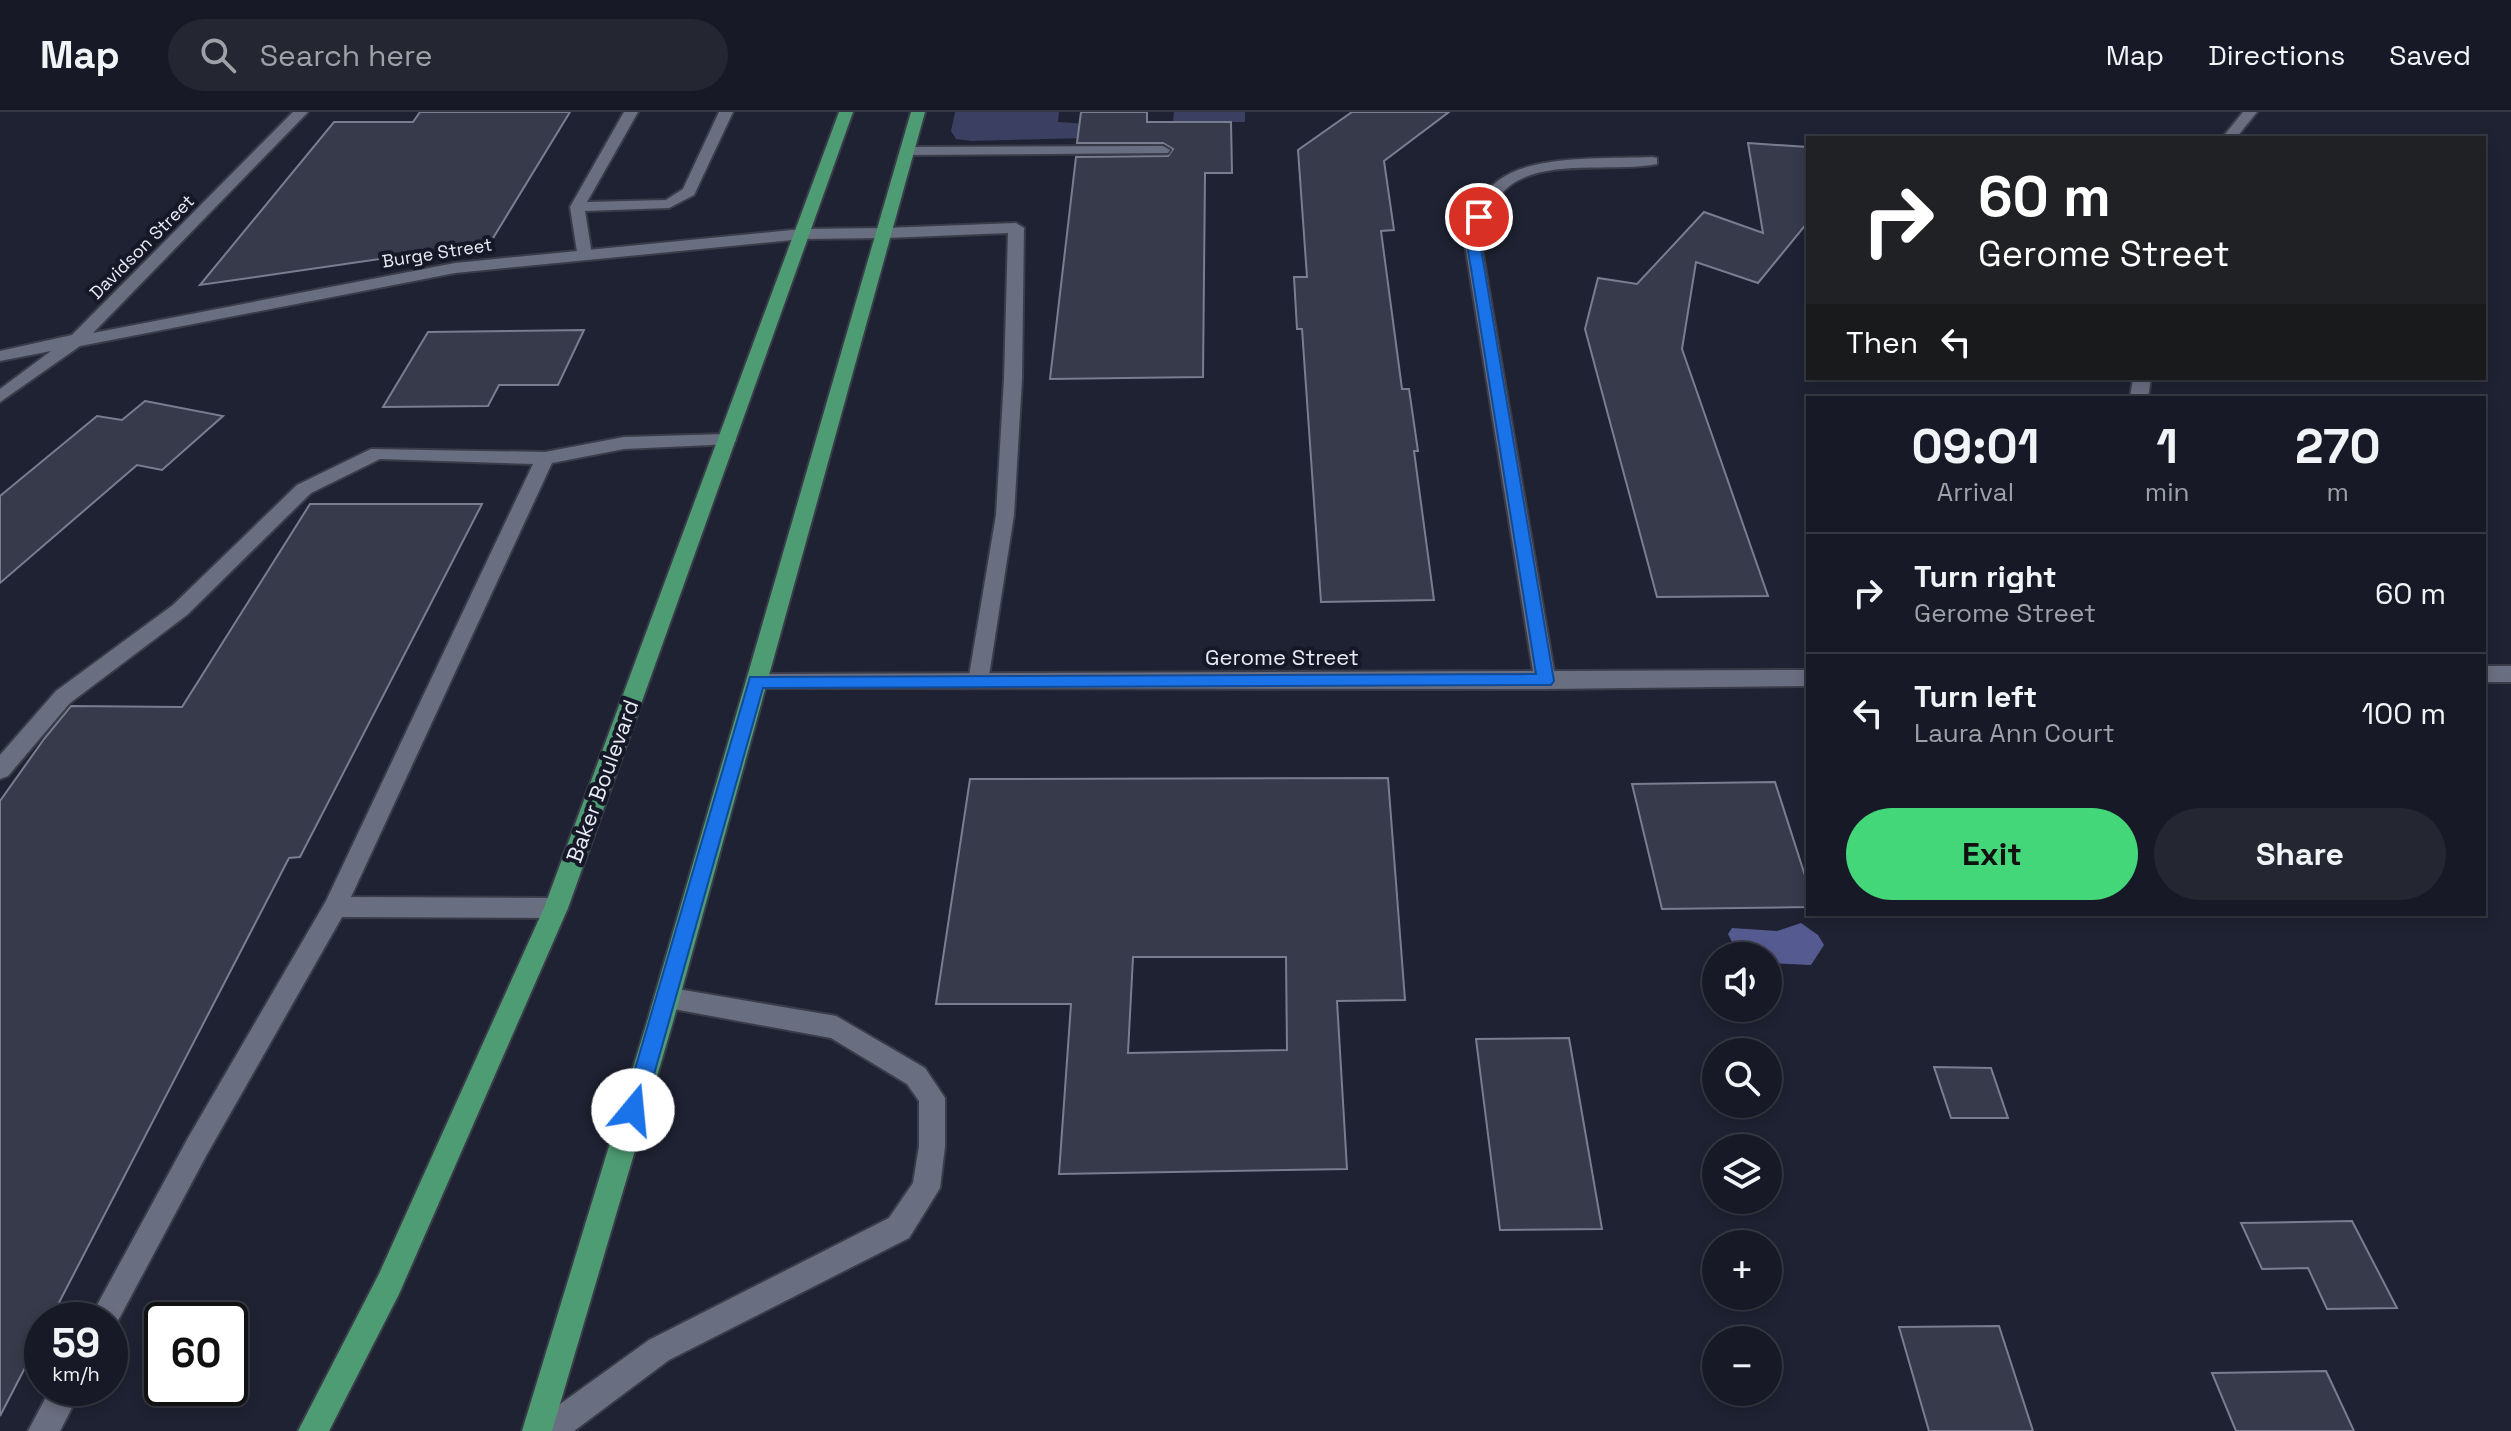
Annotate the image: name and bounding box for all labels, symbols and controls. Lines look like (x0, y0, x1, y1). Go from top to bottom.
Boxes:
search box (168, 19, 728, 91)
text: Map (40, 31, 120, 79)
icon: search (196, 33, 240, 77)
text: Search here (260, 36, 433, 75)
text: Map (2106, 37, 2164, 73)
text: Directions (2208, 37, 2345, 73)
text: Saved (2389, 37, 2471, 73)
text: 60 m (1978, 161, 2111, 232)
icon: right (1846, 168, 1950, 272)
pin (1445, 183, 1513, 251)
street label: Davidson Street (84, 189, 199, 304)
icon: arrive (1457, 195, 1501, 239)
text: Gerome Street (1978, 231, 2230, 277)
street label: Burge Street (380, 232, 494, 273)
icon: left (1934, 320, 1978, 364)
text: Then (1846, 323, 1918, 362)
text: 09:01 (1911, 416, 2039, 477)
text: 1 (2156, 416, 2178, 477)
text: 270 (2295, 416, 2381, 477)
text: Arrival (1937, 475, 2014, 509)
text: min (2145, 475, 2189, 509)
text: m (2327, 475, 2349, 509)
text: Turn right (1914, 557, 2057, 596)
icon: right (1846, 571, 1890, 615)
text: 60 m (2375, 574, 2446, 613)
text: Gerome Street (1914, 596, 2096, 630)
street label: Gerome Street (1205, 643, 1359, 671)
text: Turn left (1914, 677, 2037, 716)
icon: left (1846, 691, 1890, 735)
text: 100 m (2361, 694, 2446, 733)
street label: Baker Boulevard (560, 696, 644, 866)
text: Laura Ann Court (1914, 716, 2115, 750)
button: Exit (1846, 808, 2138, 900)
button: Share (2154, 808, 2446, 900)
map controls (1702, 942, 1782, 1406)
button: sound (1702, 942, 1782, 1022)
button: search (1702, 1038, 1782, 1118)
position arrow (591, 1068, 675, 1152)
button: layers (1702, 1134, 1782, 1214)
button: + (1702, 1230, 1782, 1310)
speed limit sign: 60 (144, 1302, 248, 1406)
text: 59 (52, 1318, 100, 1369)
button: − (1702, 1326, 1782, 1406)
text: km/h (52, 1361, 100, 1387)

